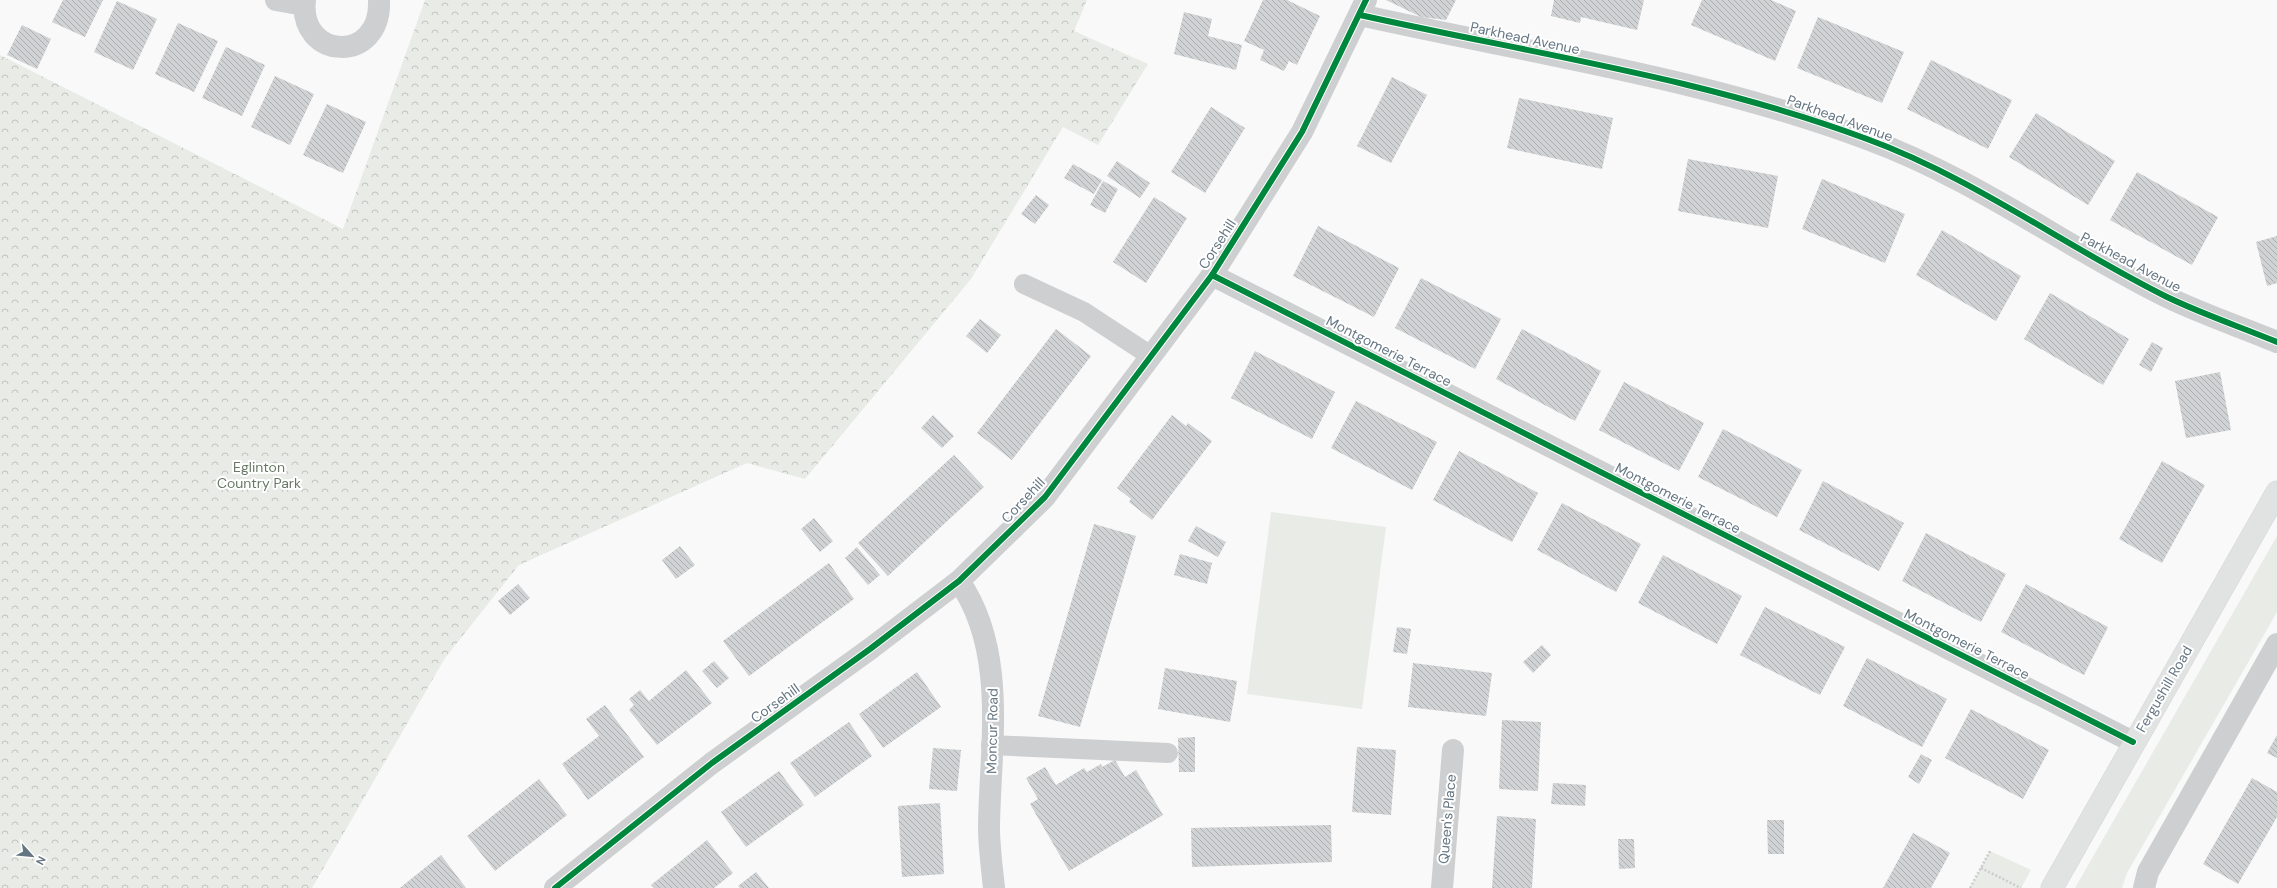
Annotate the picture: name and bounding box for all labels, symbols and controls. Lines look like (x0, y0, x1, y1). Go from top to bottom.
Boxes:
street label: Parkhead Avenue (1469, 18, 1581, 58)
street label: Parkhead Avenue (1785, 91, 1895, 146)
street label: Corsehill (1194, 216, 1240, 272)
street label: Parkhead Avenue (2078, 228, 2184, 296)
street label: Montgomerie Terrace (1323, 312, 1455, 390)
park label: Eglinton Country Park (217, 458, 301, 492)
street label: Montgomerie Terrace (1612, 459, 1744, 537)
street label: Corsehill (997, 473, 1049, 527)
street label: Montgomerie Terrace (1901, 605, 2033, 683)
street label: Fergushill Road (2132, 642, 2196, 736)
street label: Corsehill (747, 679, 803, 727)
street label: Moncur Road (982, 688, 1002, 774)
street label: Queen's Place (1434, 773, 1460, 865)
north arrow (12, 836, 52, 876)
text: N (33, 854, 49, 867)

